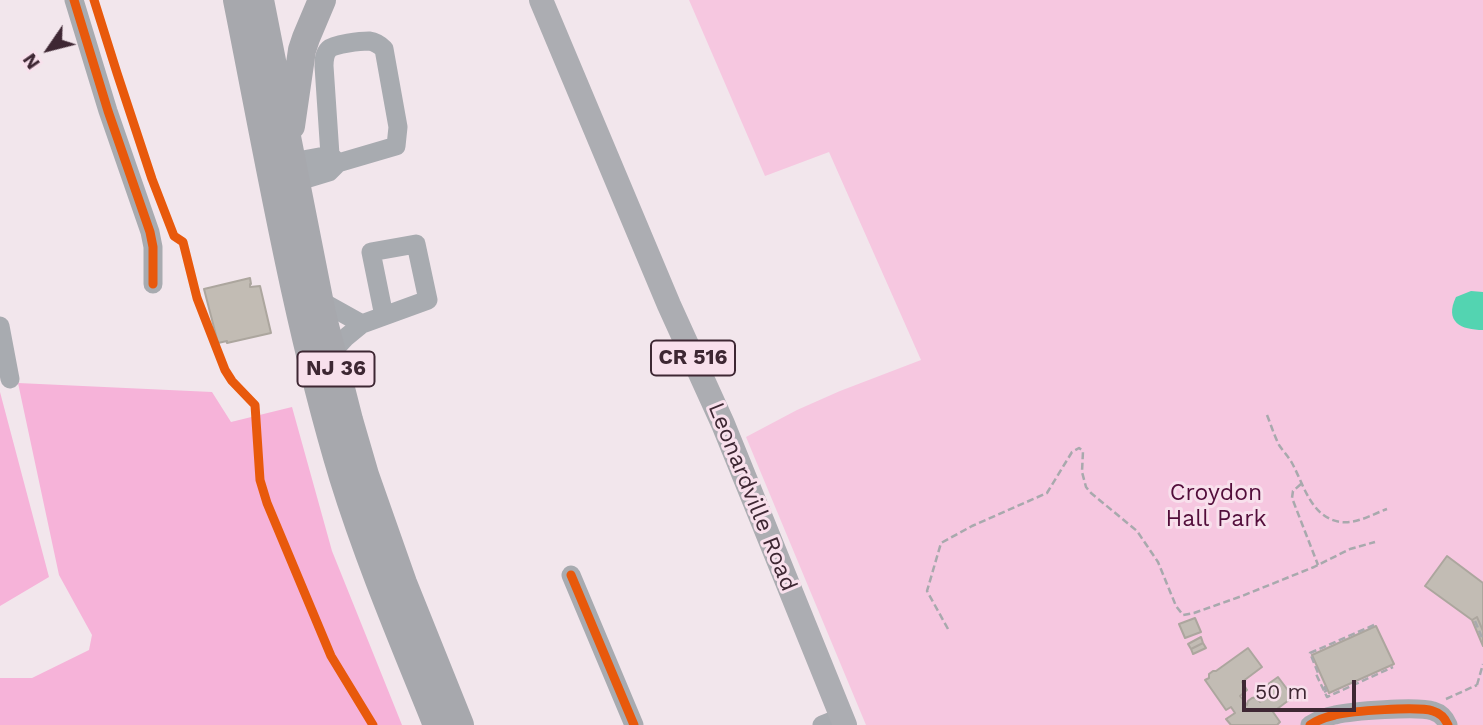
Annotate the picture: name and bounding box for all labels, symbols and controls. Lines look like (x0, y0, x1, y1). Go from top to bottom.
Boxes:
north arrow (14, 14, 84, 84)
text: N (18, 49, 45, 74)
road number: CR 516 (651, 340, 735, 376)
road number: NJ 36 (298, 352, 374, 386)
street label: Leonardville Road (702, 399, 802, 595)
park label: Croydon Hall Park (1165, 479, 1267, 533)
scale bar (1245, 666, 1359, 710)
text: 50 m (1255, 679, 1307, 704)

